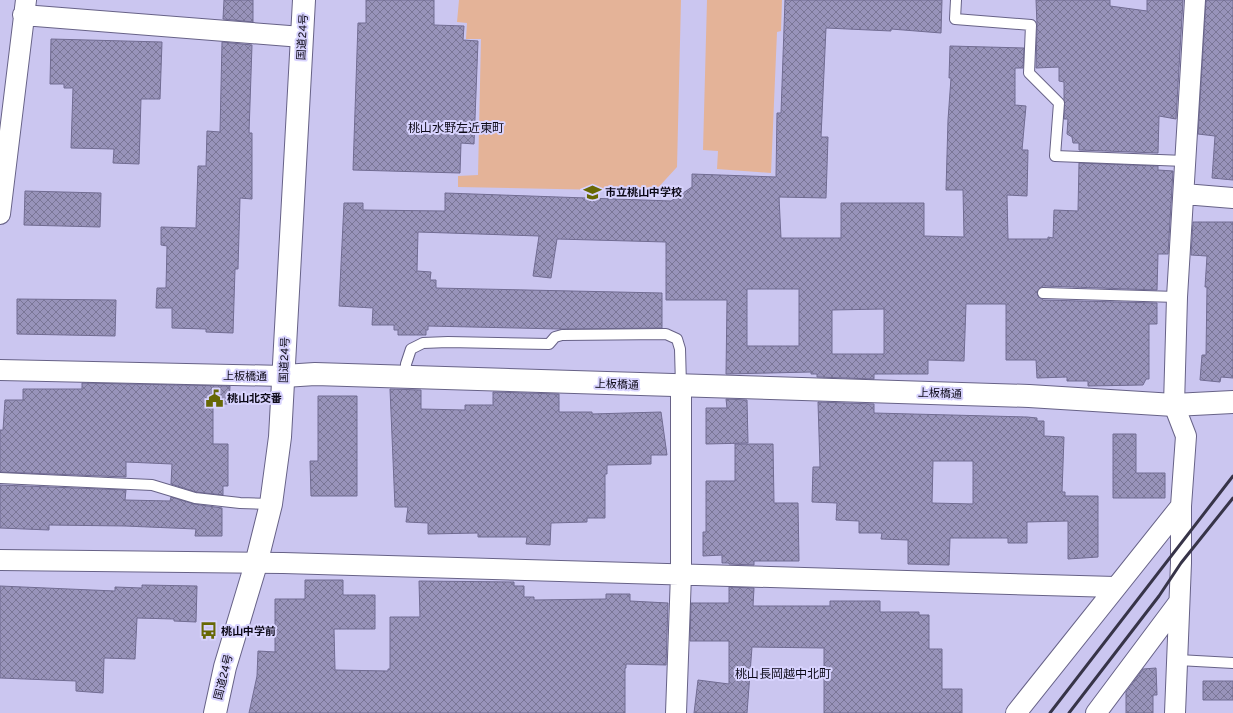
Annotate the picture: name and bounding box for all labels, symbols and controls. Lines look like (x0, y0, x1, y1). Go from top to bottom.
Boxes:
street label: 国道24号 (295, 13, 311, 61)
district label: 桃山水野左近東町 (408, 121, 504, 137)
school or university icon: 市立桃山中学校 (582, 182, 602, 202)
place label: 市立桃山中学校 (605, 186, 682, 200)
street label: 国道24号 (277, 337, 293, 383)
street label: 上板橋通 (223, 370, 267, 384)
street label: 上板橋通 (595, 377, 639, 393)
street label: 上板橋通 (918, 386, 962, 402)
public building icon: 桃山北交番 (204, 388, 224, 408)
place label: 桃山北交番 (227, 392, 282, 406)
bus stop icon: 桃山中学前 (198, 621, 218, 641)
place label: 桃山中学前 (221, 625, 276, 639)
street label: 国道24号 (212, 653, 236, 701)
district label: 桃山長岡越中北町 (735, 667, 831, 683)

